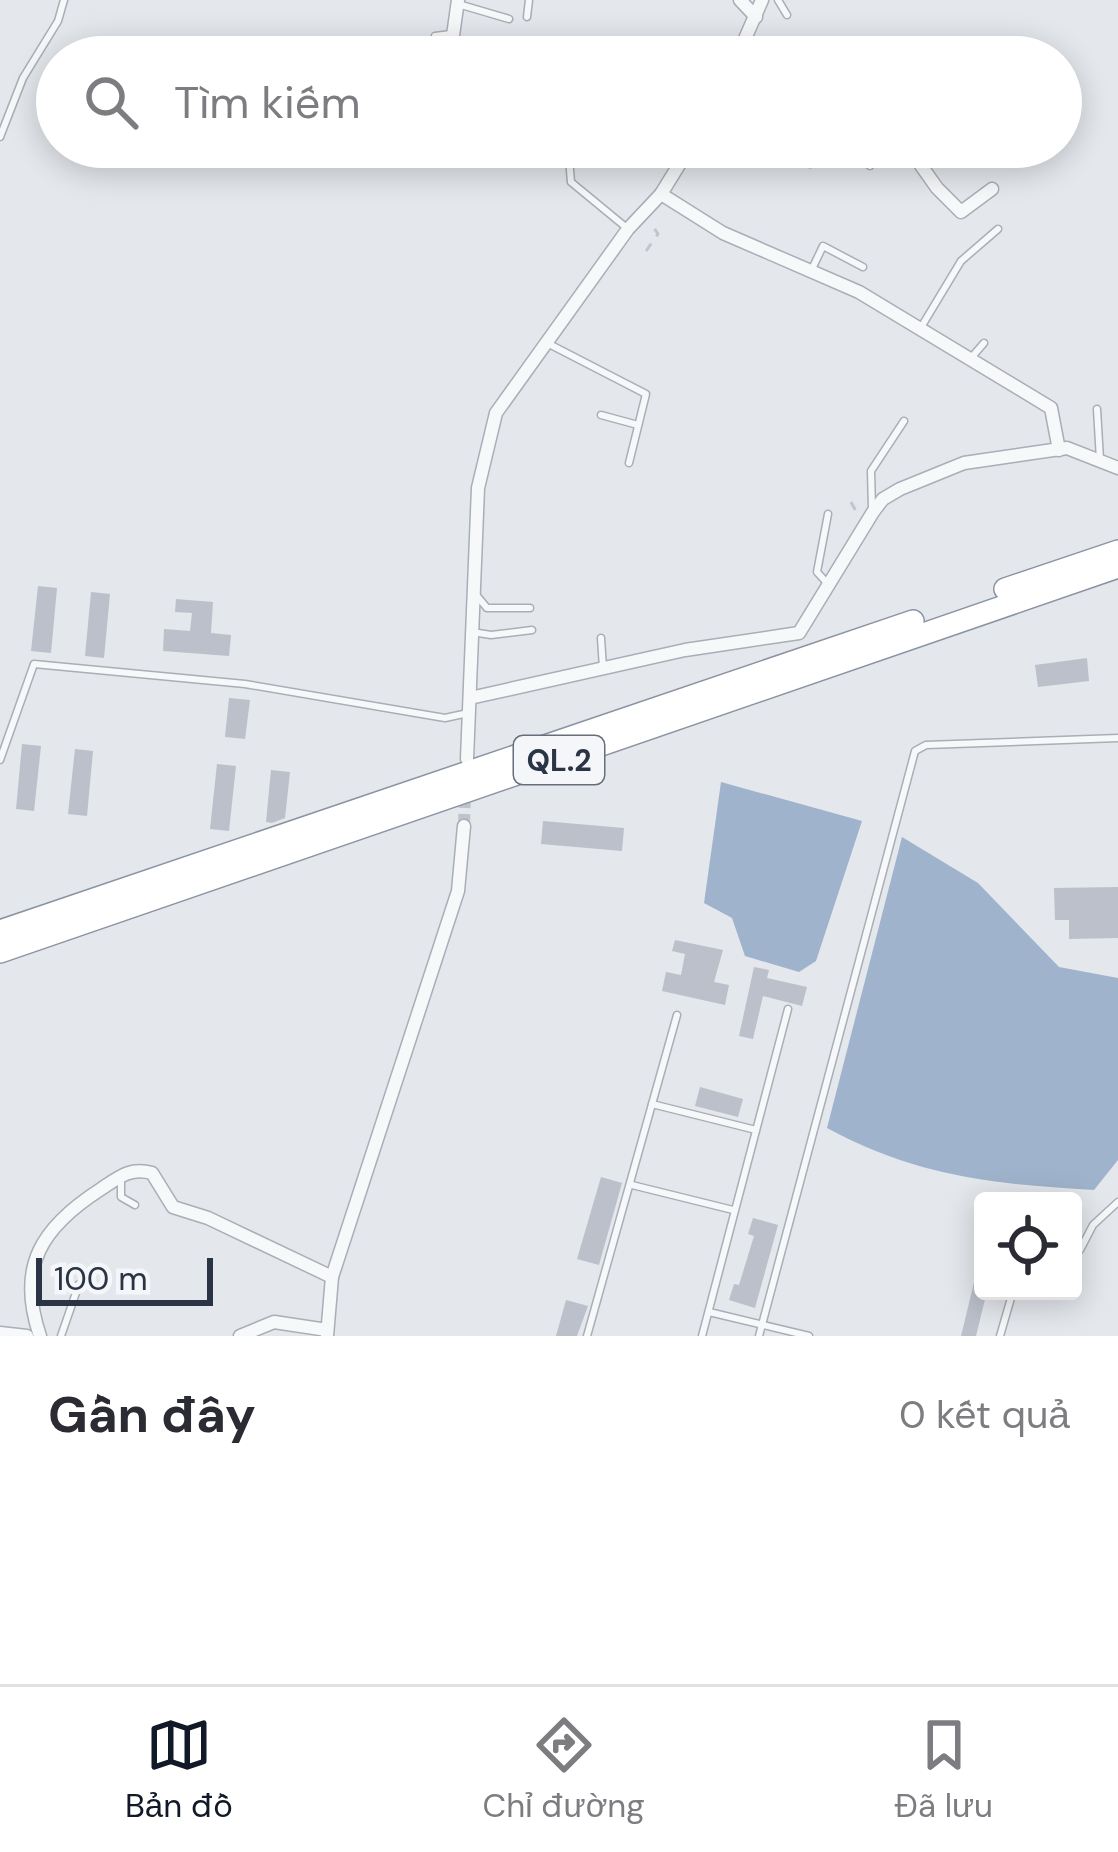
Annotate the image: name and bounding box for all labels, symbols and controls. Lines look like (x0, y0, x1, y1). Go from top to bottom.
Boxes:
search box (36, 36, 1082, 168)
icon: search (78, 69, 144, 135)
text: Tìm kiếm (174, 73, 360, 132)
road number: QL.2 (514, 736, 604, 784)
map controls (974, 1192, 1082, 1300)
button: locate (974, 1192, 1082, 1300)
scale bar (36, 1252, 213, 1305)
text: 100 m (54, 1257, 148, 1300)
text: Gần đây (48, 1381, 256, 1448)
text: 0 kết quả (899, 1389, 1070, 1440)
tab: Bản đồ (125, 1712, 233, 1827)
tab: Chỉ đường (483, 1712, 645, 1827)
tab: Đã lưu (895, 1712, 993, 1827)

